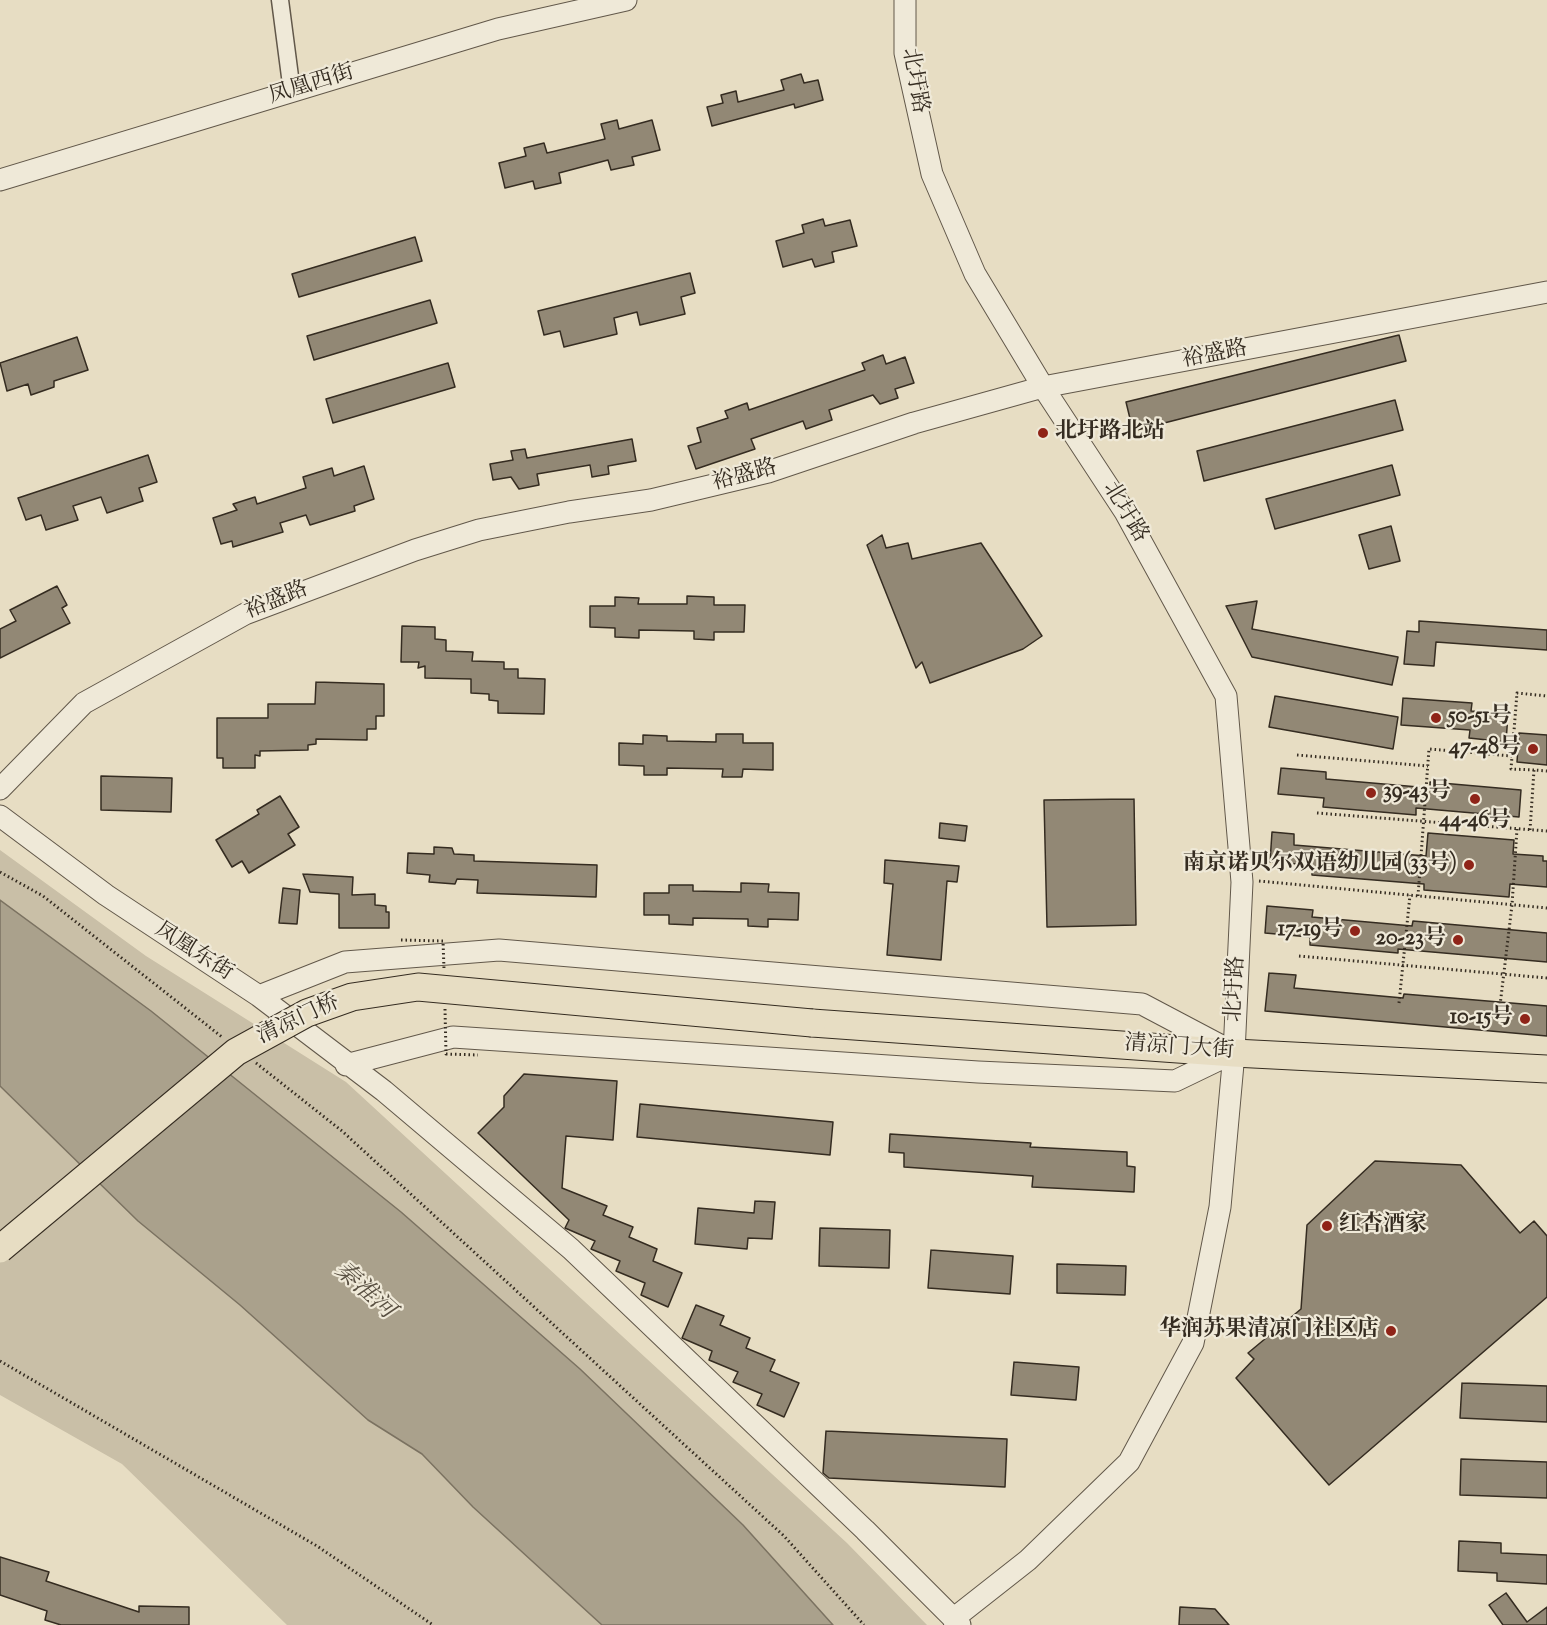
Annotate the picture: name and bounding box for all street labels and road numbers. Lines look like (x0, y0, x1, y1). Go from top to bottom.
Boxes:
street label: 北圩路 (894, 46, 932, 116)
street label: 凤凰西街 (266, 61, 358, 111)
street label: 裕盛路 (1180, 337, 1250, 375)
street label: 裕盛路 (710, 456, 780, 498)
street label: 北圩路 (1096, 478, 1152, 548)
street label: 裕盛路 (241, 577, 313, 627)
street label: 凤凰东街 (149, 918, 237, 988)
street label: 北圩路 (1222, 955, 1252, 1023)
street label: 清凉门桥 (254, 990, 344, 1052)
street label: 清凉门大街 (1123, 1032, 1235, 1066)

